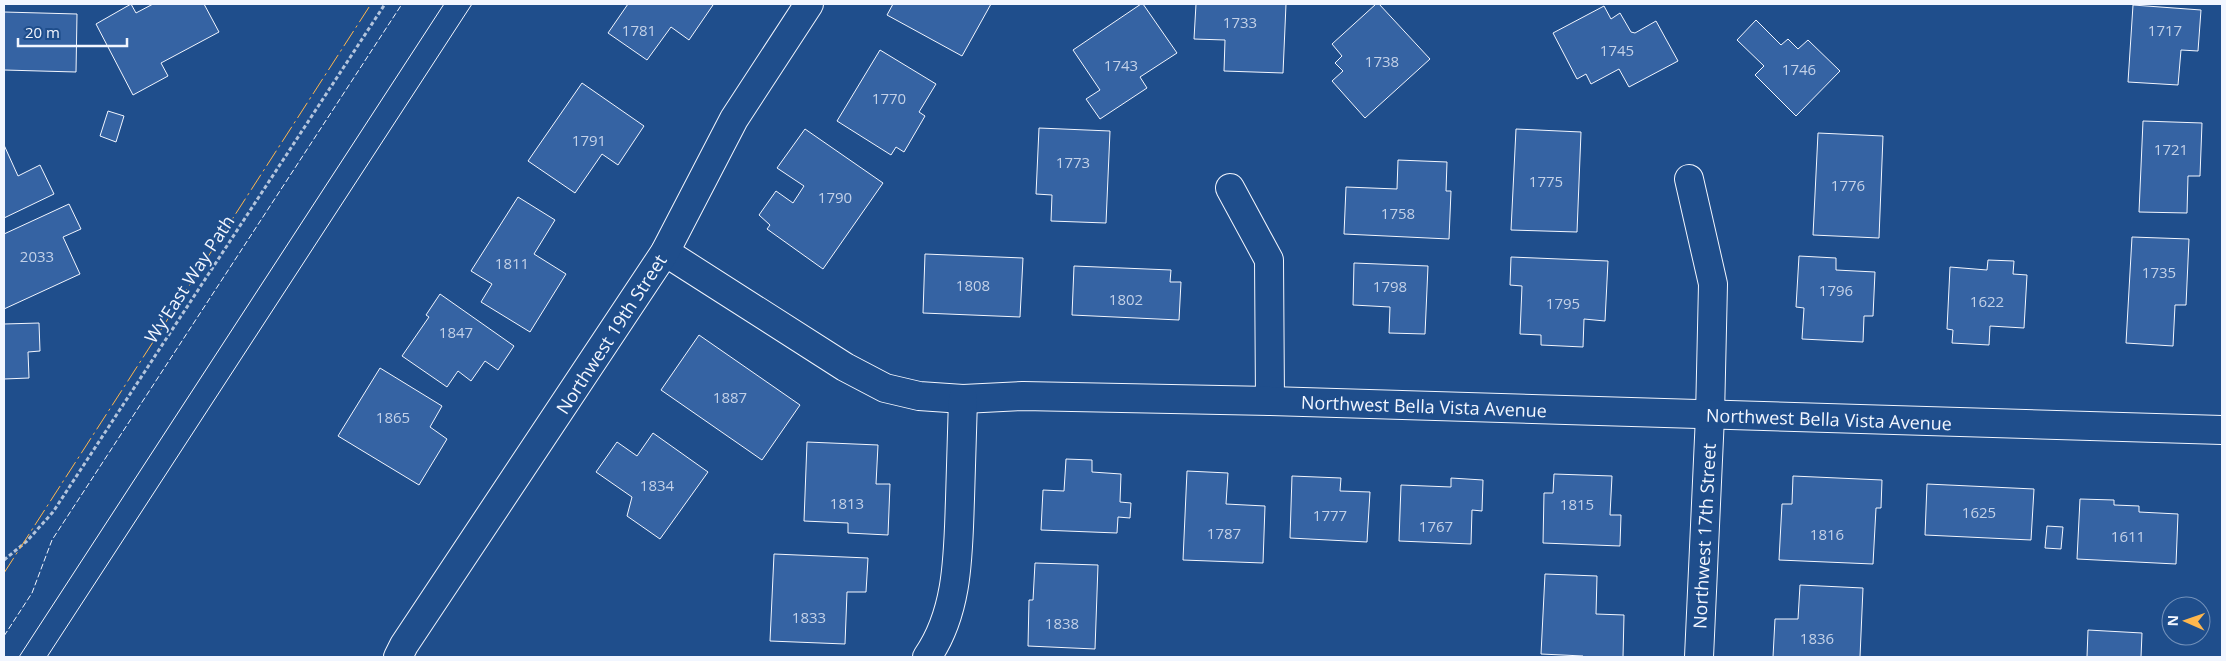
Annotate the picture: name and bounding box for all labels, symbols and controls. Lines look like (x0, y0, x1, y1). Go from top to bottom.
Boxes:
house number: 1733 (1223, 12, 1257, 32)
scale bar (18, 15, 126, 47)
house number: 1781 (622, 20, 656, 40)
house number: 1717 (2148, 20, 2182, 40)
text: 20 m (25, 22, 60, 42)
house number: 1745 (1600, 40, 1634, 60)
house number: 1738 (1365, 51, 1399, 71)
house number: 1743 (1104, 55, 1138, 75)
house number: 1746 (1782, 59, 1816, 79)
house number: 1770 (872, 88, 906, 108)
house number: 1791 (572, 130, 606, 150)
house number: 1721 (2154, 139, 2188, 159)
house number: 1773 (1056, 152, 1090, 172)
house number: 1775 (1529, 171, 1563, 191)
house number: 1776 (1831, 175, 1865, 195)
house number: 1790 (818, 187, 852, 207)
house number: 1758 (1381, 203, 1415, 223)
street label: Wy'East Way Path (139, 210, 239, 348)
house number: 2033 (20, 246, 54, 266)
street label: Northwest 19th Street (550, 250, 672, 418)
house number: 1811 (495, 253, 529, 273)
house number: 1735 (2142, 262, 2176, 282)
house number: 1808 (956, 275, 990, 295)
house number: 1798 (1373, 276, 1407, 296)
house number: 1796 (1819, 280, 1853, 300)
house number: 1802 (1109, 289, 1143, 309)
house number: 1622 (1970, 291, 2004, 311)
house number: 1795 (1546, 293, 1580, 313)
house number: 1847 (439, 322, 473, 342)
house number: 1887 (713, 387, 747, 407)
street label: Northwest Bella Vista Avenue (1301, 390, 1547, 422)
street label: Northwest Bella Vista Avenue (1706, 403, 1952, 435)
house number: 1865 (376, 407, 410, 427)
street label: Northwest 17th Street (1687, 443, 1721, 629)
house number: 1834 (640, 475, 675, 495)
house number: 1813 (830, 493, 864, 513)
house number: 1815 (1560, 494, 1594, 514)
house number: 1625 (1962, 502, 1996, 522)
house number: 1777 (1313, 505, 1347, 525)
house number: 1767 (1419, 516, 1453, 536)
house number: 1787 (1207, 523, 1241, 543)
house number: 1816 (1810, 524, 1844, 544)
house number: 1611 (2111, 526, 2145, 546)
north arrow (2161, 596, 2211, 646)
house number: 1833 (792, 607, 826, 627)
house number: 1838 (1045, 613, 1079, 633)
text: N (2163, 615, 2182, 627)
house number: 1836 (1800, 628, 1834, 648)

